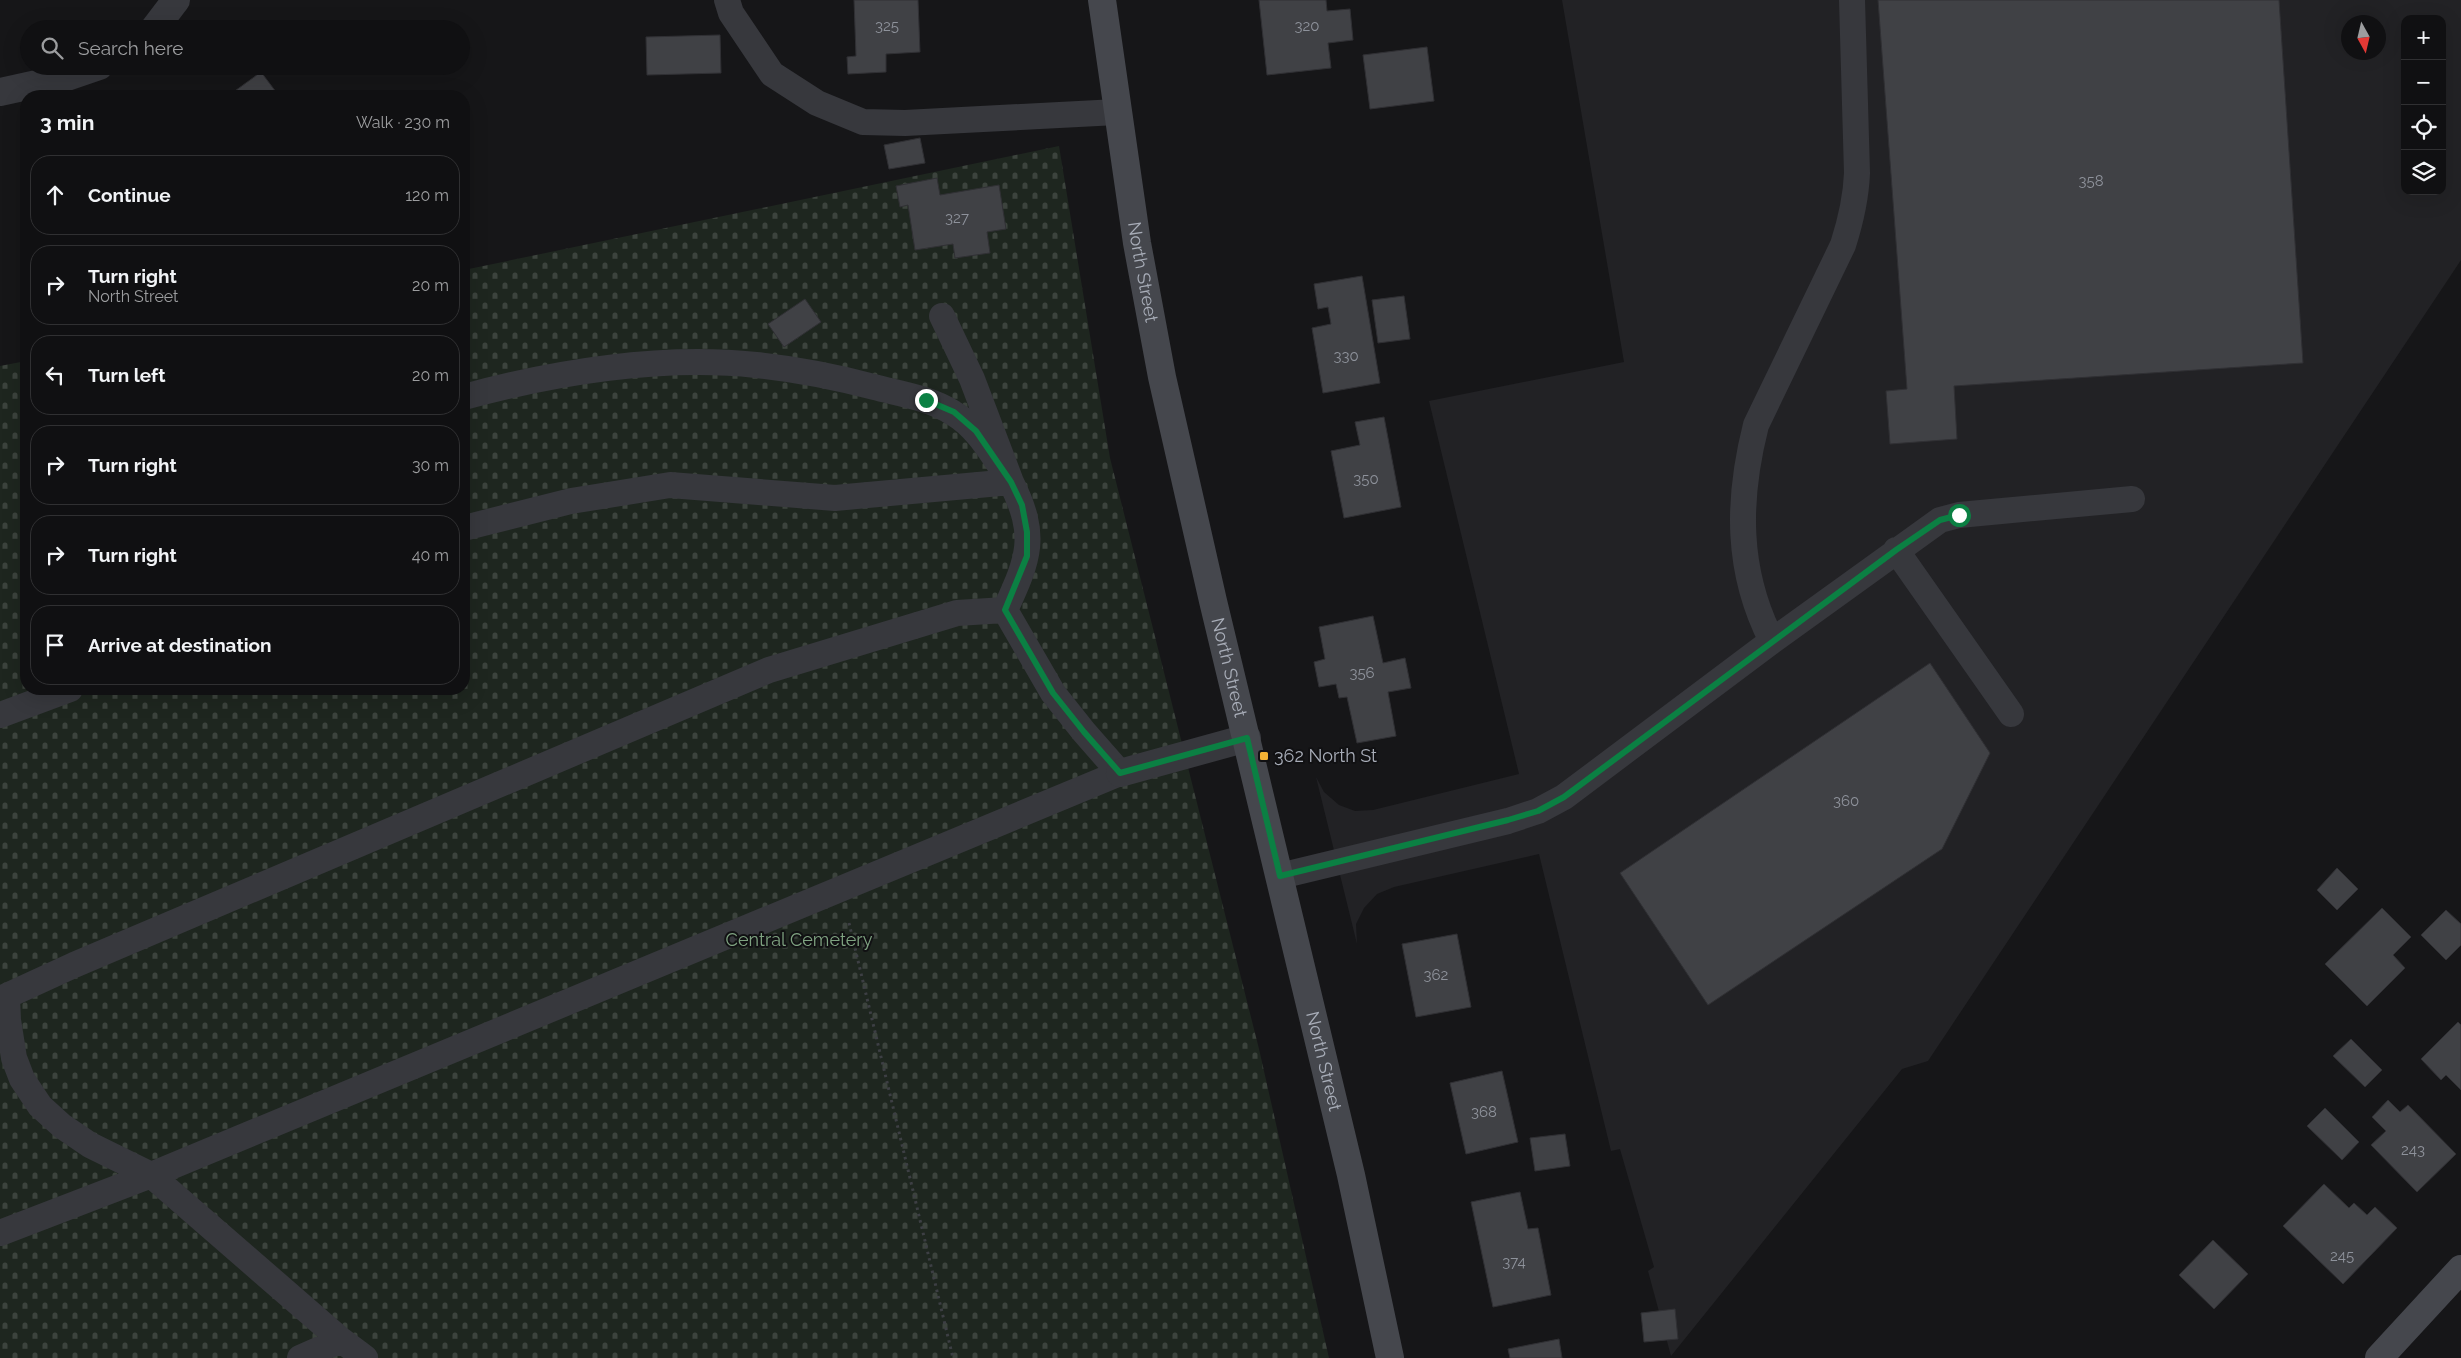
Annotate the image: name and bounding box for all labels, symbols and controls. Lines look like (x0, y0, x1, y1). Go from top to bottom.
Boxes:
north arrow (2341, 15, 2386, 60)
map controls (2401, 15, 2446, 195)
button: + (2401, 15, 2446, 60)
house number: 325 (875, 17, 899, 35)
house number: 320 (1294, 17, 1320, 35)
search box (20, 20, 470, 75)
icon: search (38, 34, 66, 62)
text: Search here (78, 37, 184, 59)
button: − (2401, 60, 2446, 105)
button: locate (2401, 105, 2446, 150)
text: 3 min (40, 110, 94, 135)
text: Walk · 230 m (356, 113, 450, 132)
button: layers (2401, 150, 2446, 195)
house number: 358 (2078, 172, 2104, 190)
icon: ahead (41, 181, 69, 209)
text: Continue (88, 184, 171, 206)
text: 120 m (405, 186, 449, 205)
house number: 327 (945, 209, 969, 227)
street label: North Street (1124, 220, 1163, 324)
text: Turn right (88, 265, 177, 287)
icon: right (41, 271, 69, 299)
text: 20 m (412, 276, 449, 295)
text: North Street (88, 287, 178, 306)
house number: 330 (1333, 347, 1359, 365)
icon: left (41, 361, 69, 389)
text: Turn left (88, 364, 165, 386)
text: 20 m (412, 366, 449, 385)
route end (915, 389, 938, 412)
icon: right (41, 451, 69, 479)
text: Turn right (88, 454, 177, 476)
text: 30 m (412, 456, 449, 475)
house number: 350 (1353, 470, 1379, 488)
route start (1948, 504, 1971, 527)
icon: right (41, 541, 69, 569)
text: Turn right (88, 544, 177, 566)
text: 40 m (412, 546, 449, 565)
street label: North Street (1207, 615, 1252, 719)
icon: arrive (41, 631, 69, 659)
text: Arrive at destination (88, 634, 272, 656)
house number: 356 (1349, 664, 1375, 682)
place label: 362 North St (1274, 745, 1377, 766)
marker: 362 North St (1258, 750, 1270, 762)
house number: 360 (1833, 792, 1859, 810)
park label: Central Cemetery (726, 929, 873, 950)
house number: 362 (1424, 966, 1449, 984)
street label: North Street (1302, 1009, 1346, 1113)
house number: 368 (1471, 1103, 1497, 1121)
house number: 243 (2401, 1141, 2425, 1159)
house number: 245 (2330, 1247, 2354, 1265)
house number: 374 (1502, 1253, 1526, 1271)

